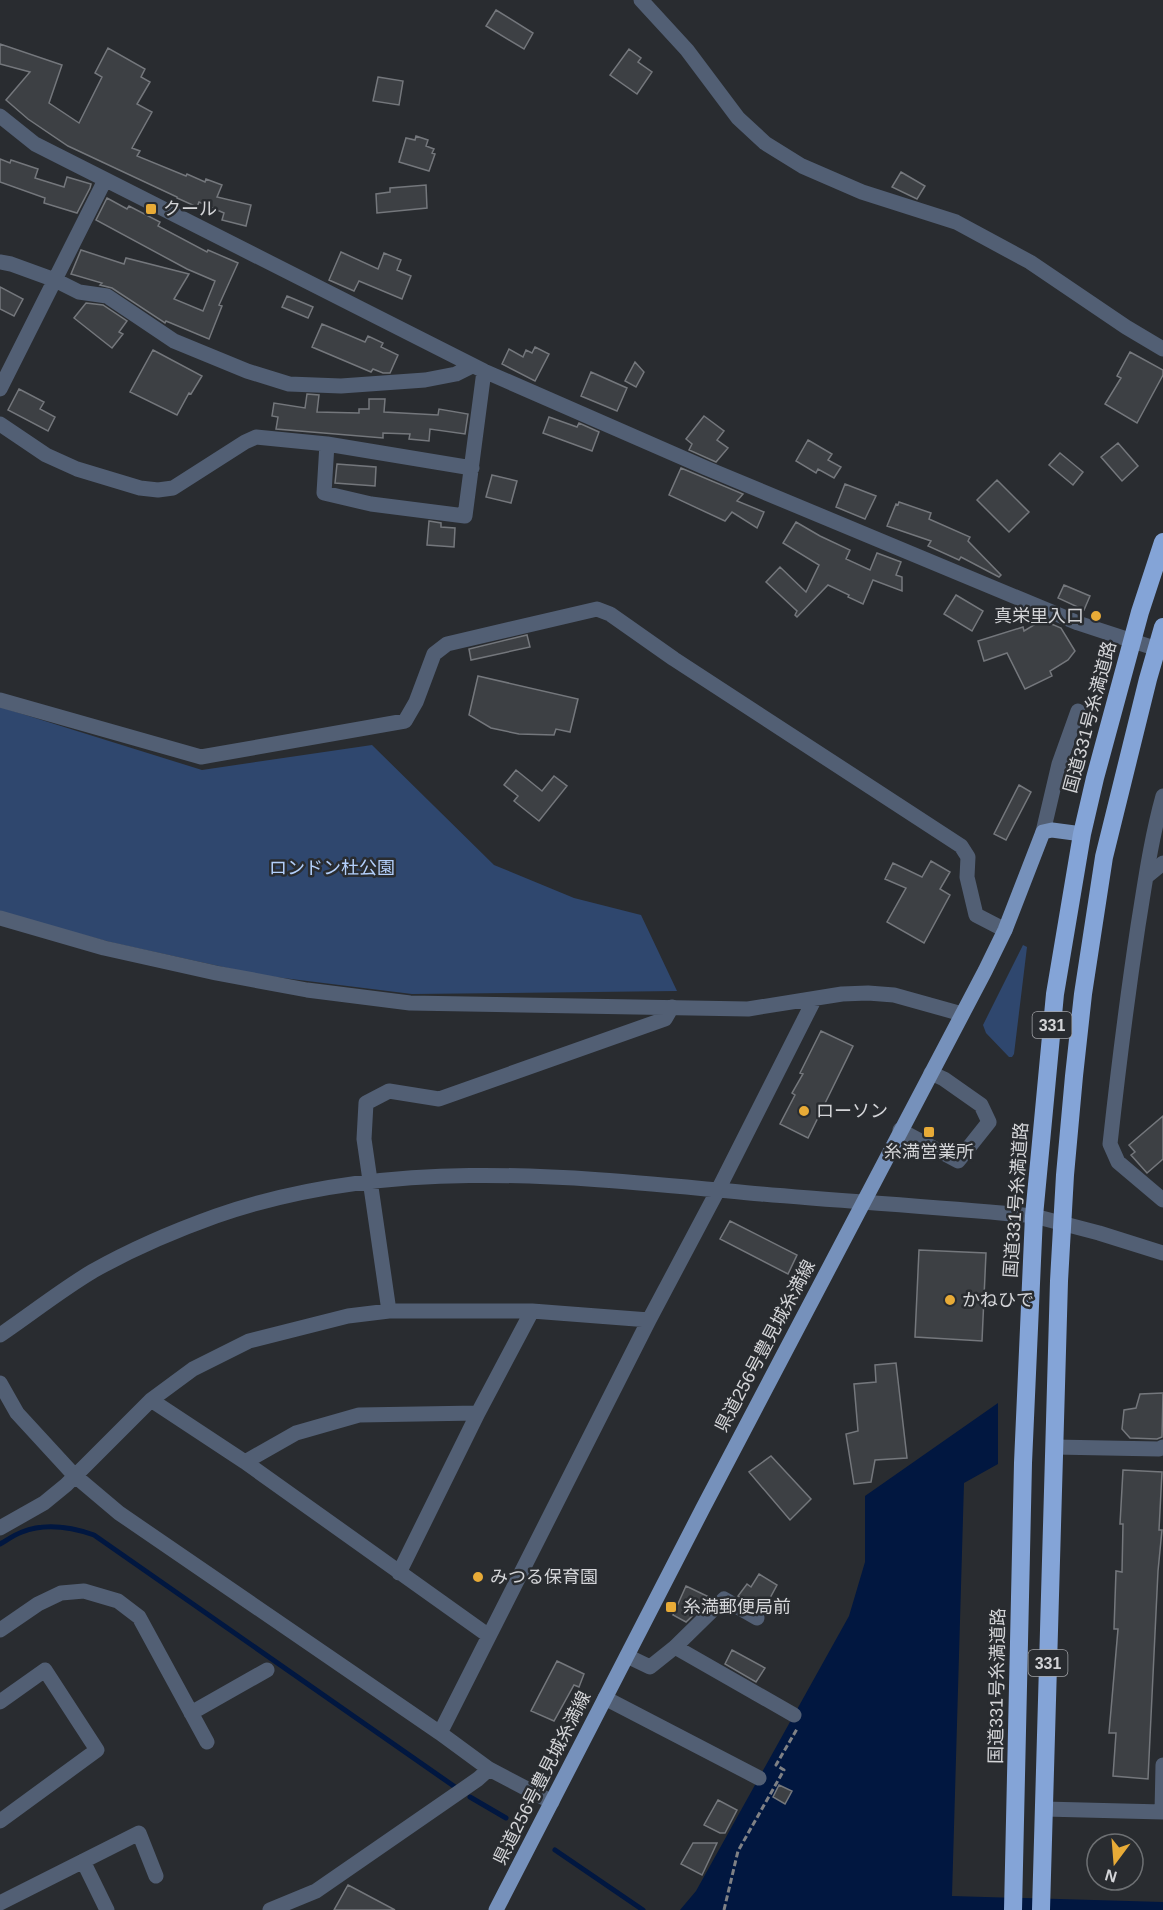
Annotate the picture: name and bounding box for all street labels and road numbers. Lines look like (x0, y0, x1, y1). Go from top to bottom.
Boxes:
street label: 国道331号糸満道路 (1060, 639, 1120, 795)
road number: 331 (1032, 1012, 1072, 1038)
street label: 国道331号糸満道路 (1001, 1121, 1031, 1279)
street label: 県道256号豊見城糸満線 (711, 1257, 819, 1435)
street label: 国道331号糸満道路 (986, 1608, 1008, 1764)
road number: 331 (1028, 1650, 1068, 1676)
street label: 県道256号豊見城糸満線 (489, 1688, 595, 1868)

